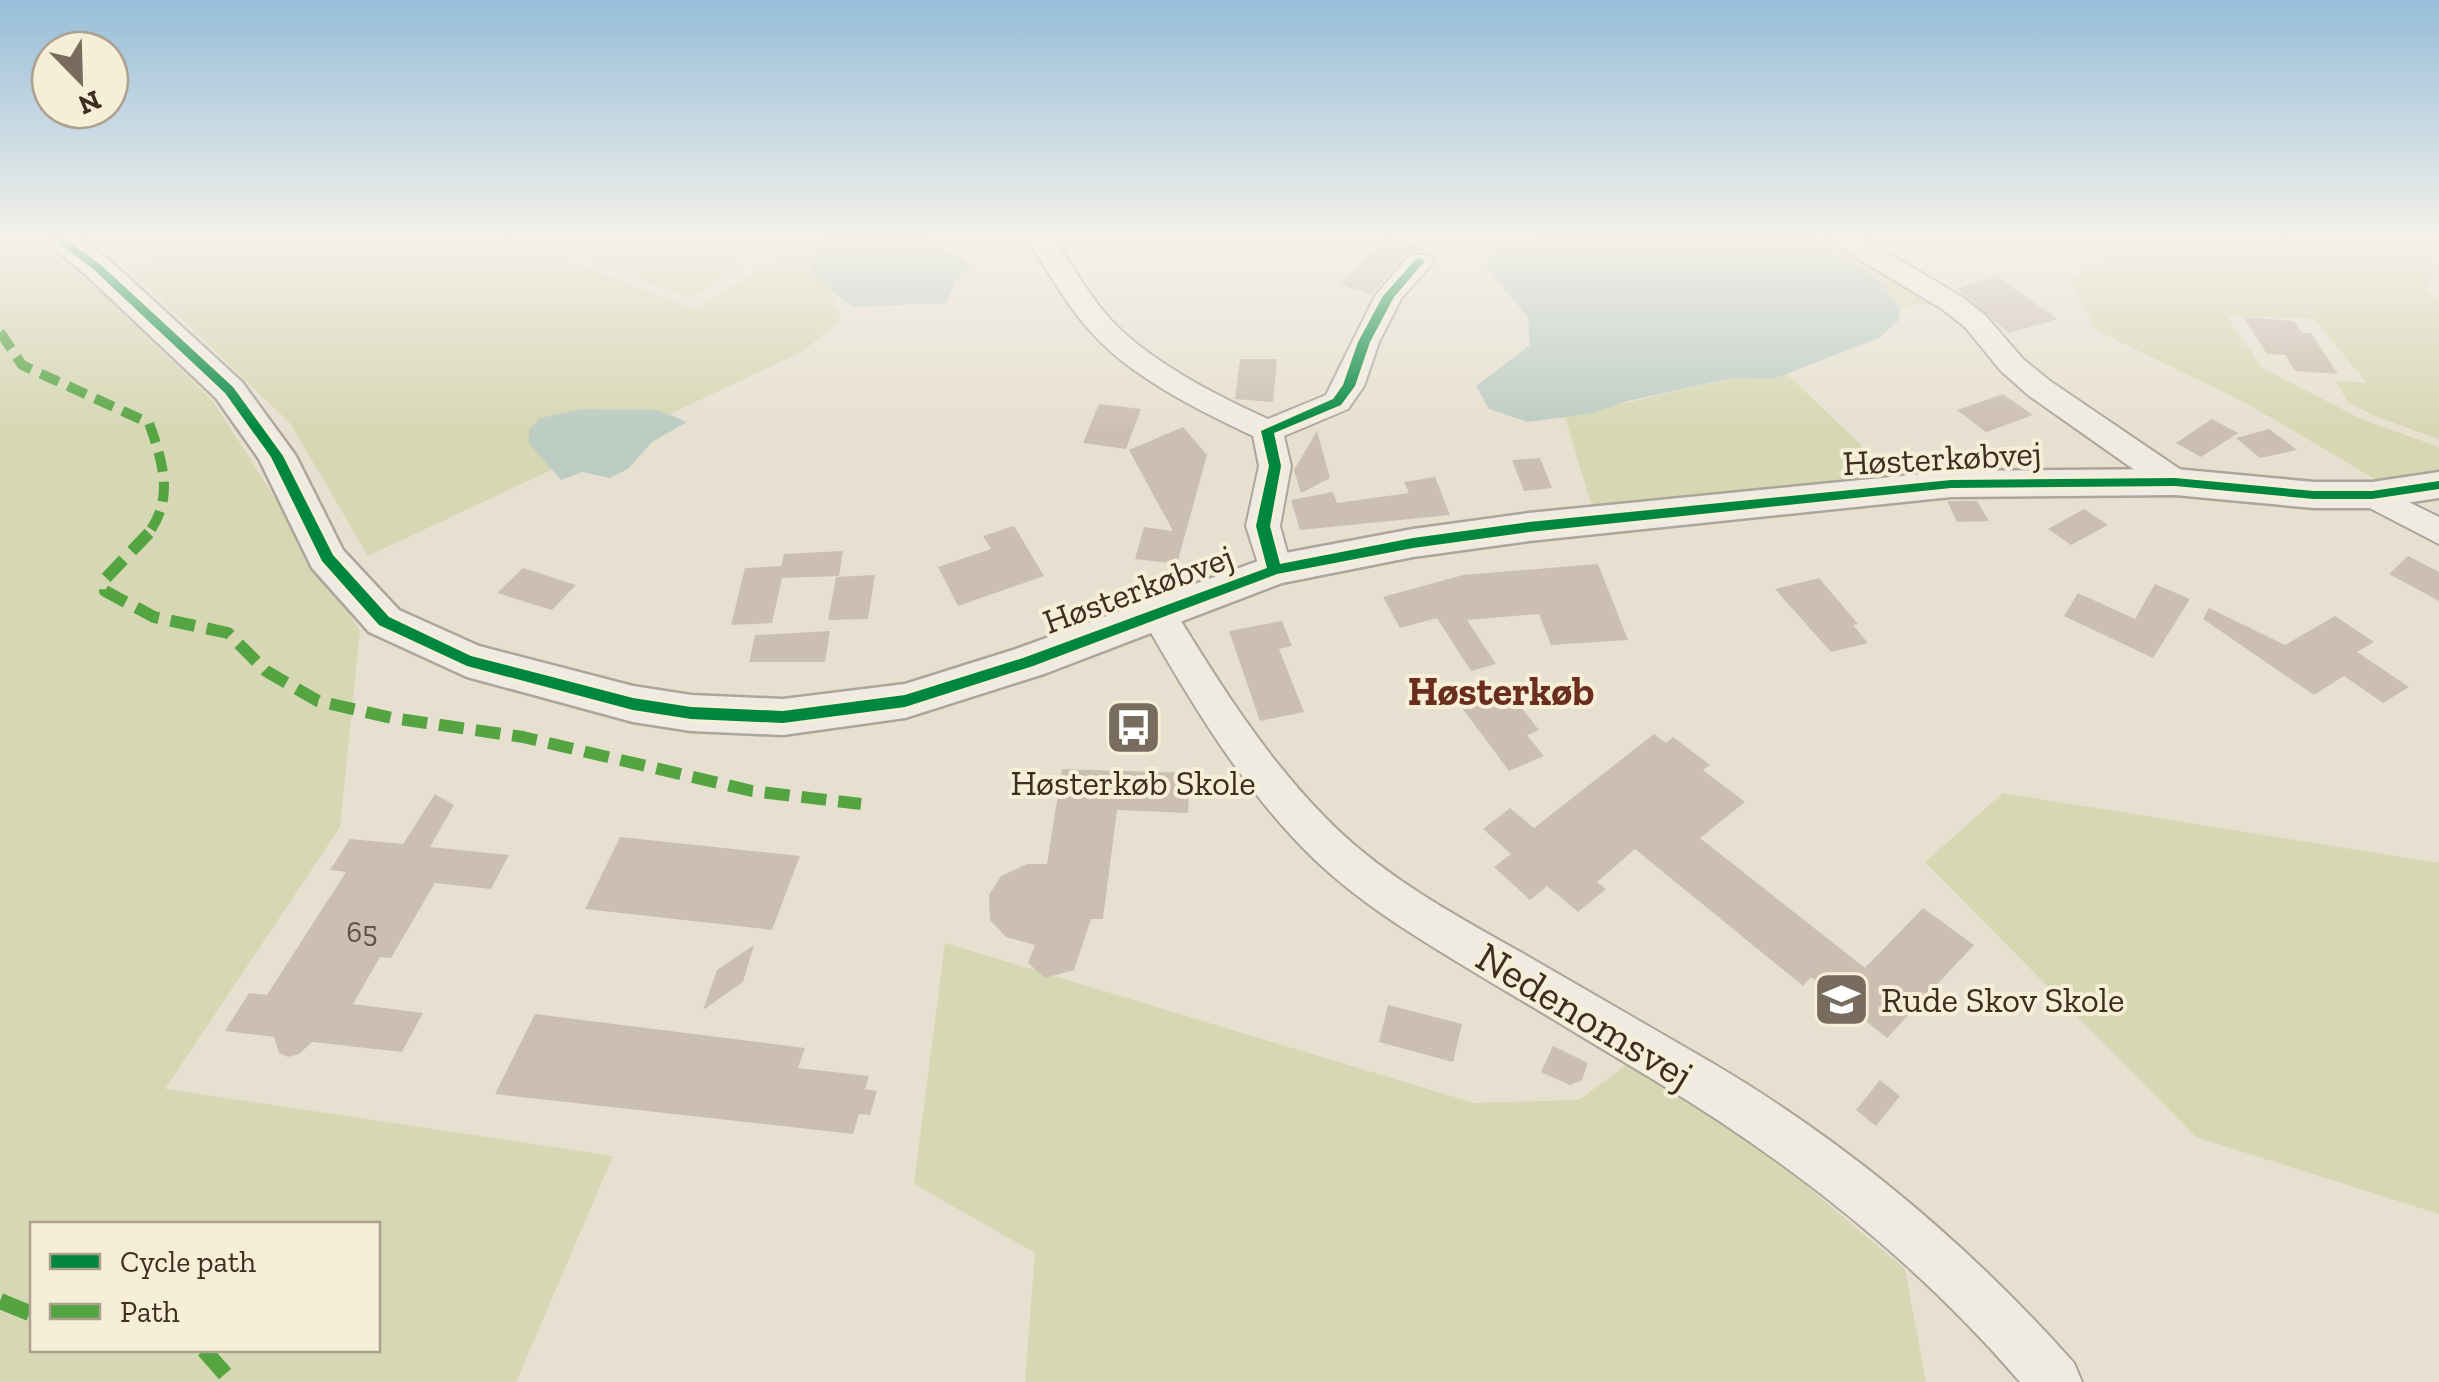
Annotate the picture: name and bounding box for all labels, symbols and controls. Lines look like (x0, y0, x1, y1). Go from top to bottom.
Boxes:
north arrow (30, 30, 130, 130)
text: N (73, 83, 106, 122)
street label: Høsterkøbvej (1841, 432, 2043, 484)
street label: Høsterkøbvej (1037, 535, 1239, 643)
district label: Høsterkøb (1408, 667, 1594, 715)
bus stop icon: Høsterkøb Skole (1103, 697, 1163, 757)
place label: Høsterkøb Skole (1010, 762, 1256, 804)
house number: 65 (346, 914, 378, 950)
street label: Nedenomsvej (1467, 931, 1702, 1100)
school or university icon: Rude Skov Skole (1812, 970, 1872, 1030)
place label: Rude Skov Skole (1881, 979, 2124, 1021)
legend (30, 1222, 380, 1352)
text: Cycle path (120, 1244, 256, 1280)
text: Path (120, 1294, 180, 1330)

